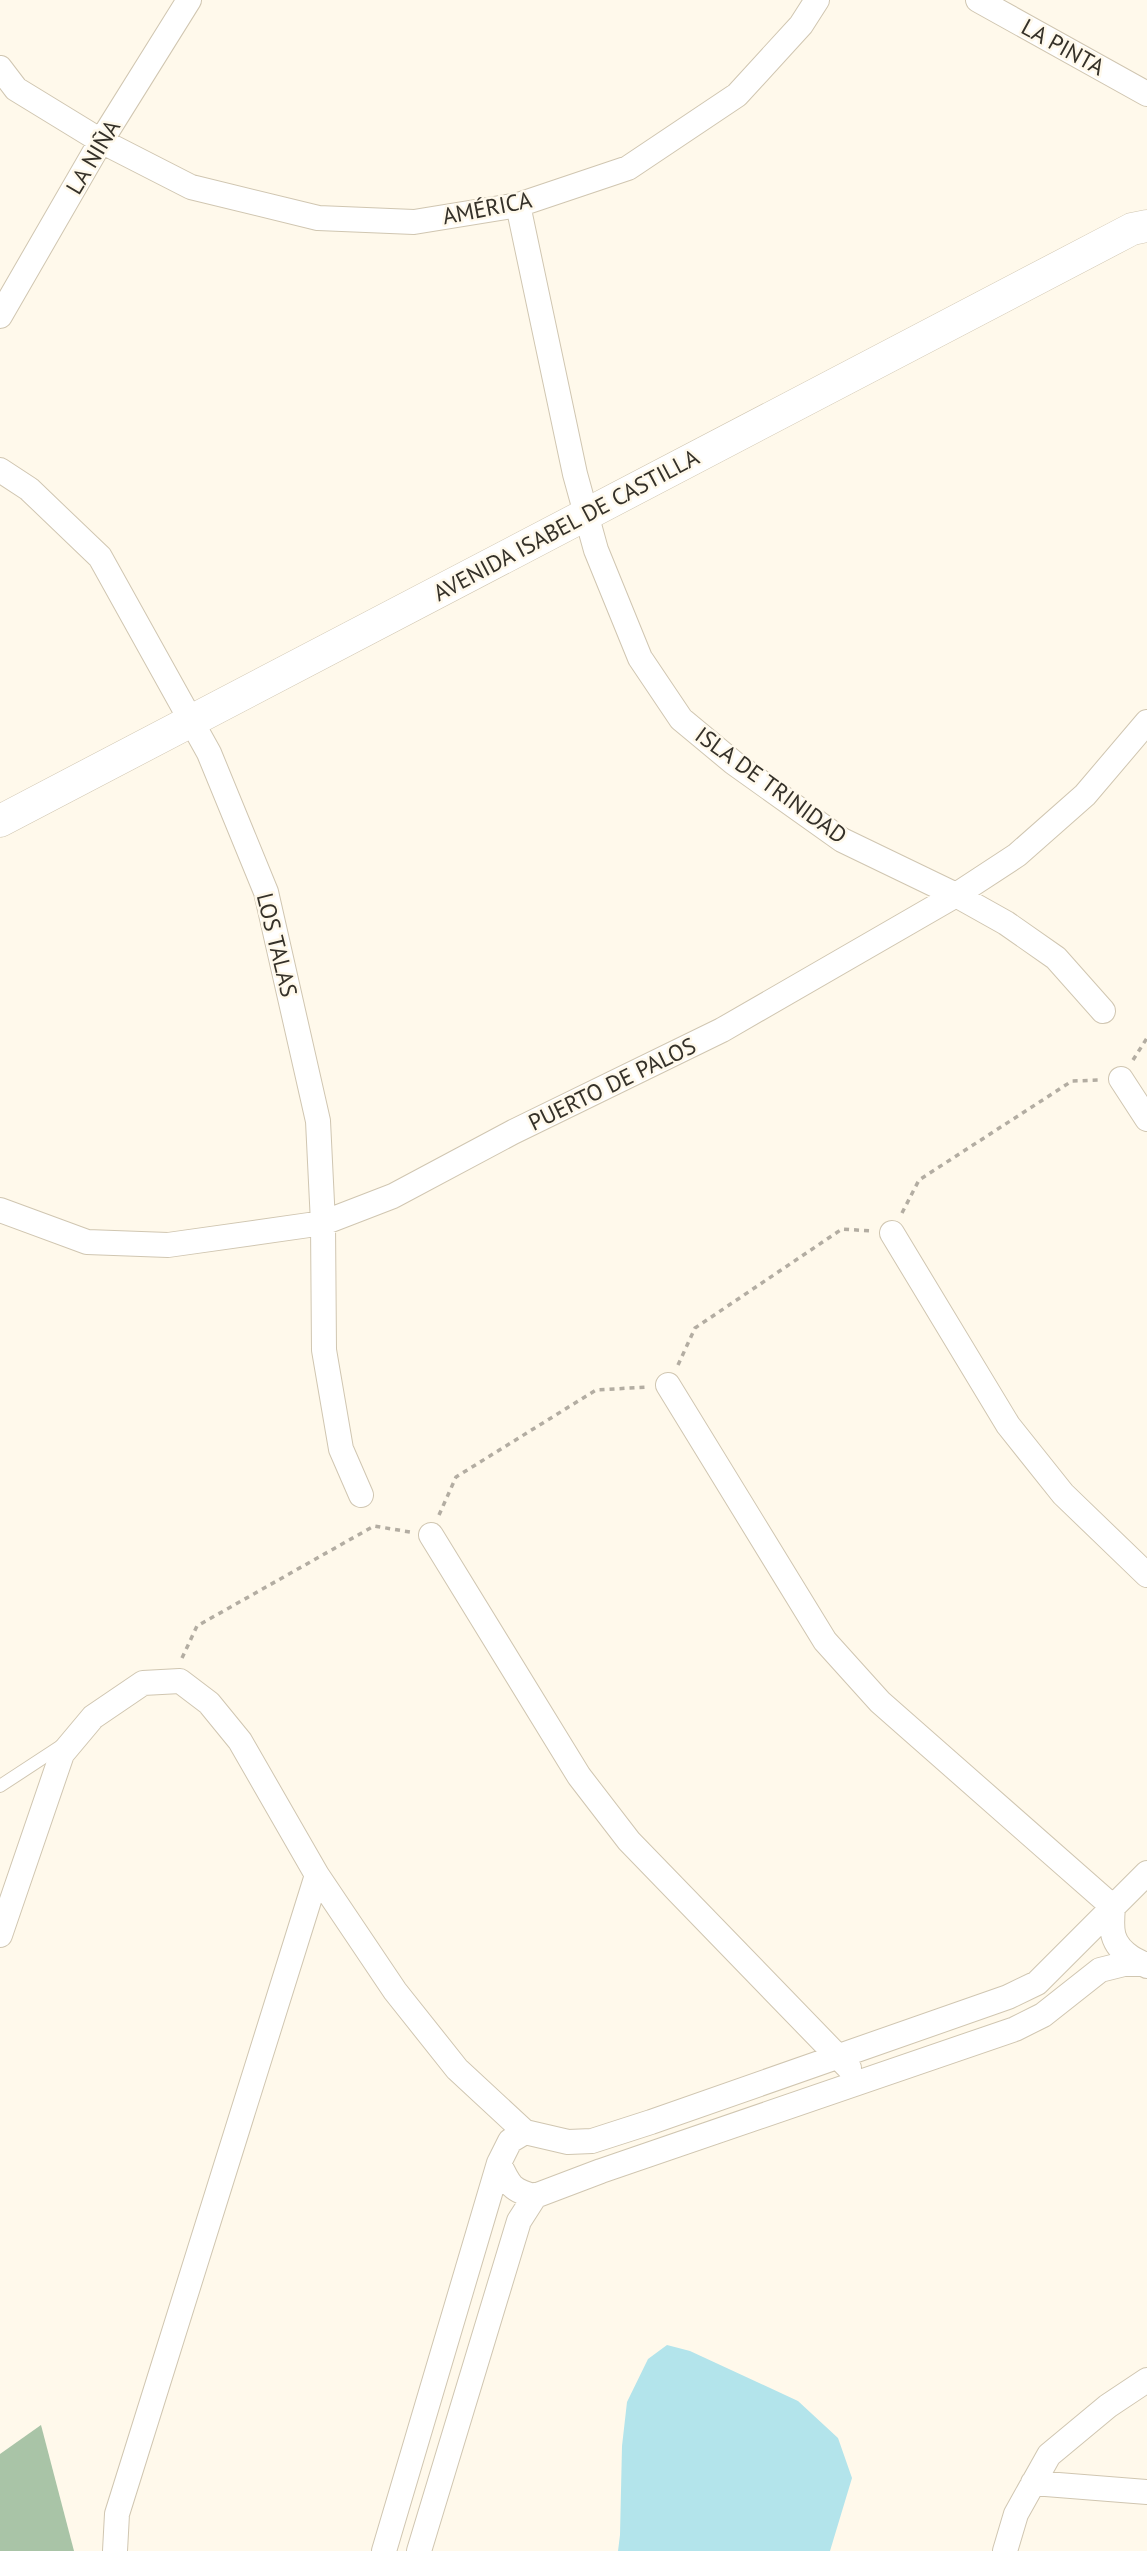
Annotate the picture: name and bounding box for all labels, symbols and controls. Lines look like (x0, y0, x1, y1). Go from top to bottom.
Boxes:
street label: LA PINTA (1017, 12, 1110, 81)
street label: LA NIÑA (59, 114, 126, 199)
street label: AMÉRICA (440, 185, 535, 230)
street label: AVENIDA ISABEL DE CASTILLA (428, 442, 704, 607)
street label: ISLA DE TRINIDAD (690, 720, 853, 849)
street label: LOS TALAS (251, 890, 304, 1000)
street label: PUERTO DE PALOS (523, 1030, 700, 1137)

